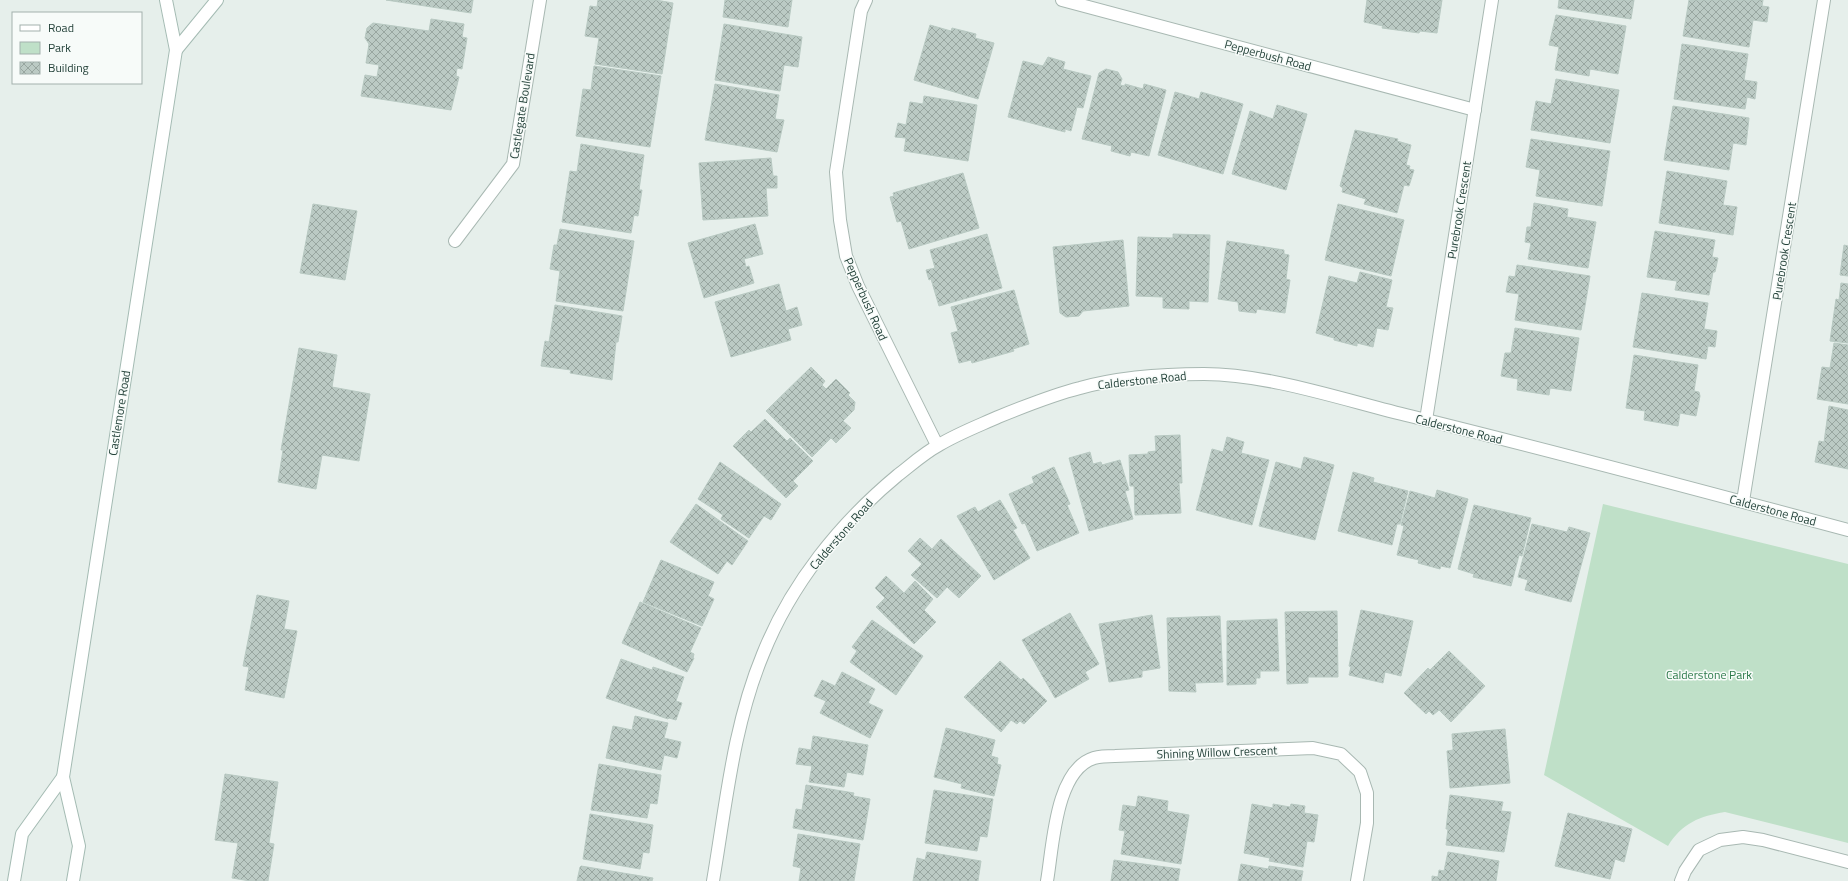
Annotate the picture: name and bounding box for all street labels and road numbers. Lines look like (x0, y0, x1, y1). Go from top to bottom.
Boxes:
street label: Pepperbush Road (1222, 34, 1314, 76)
street label: Castlegate Boulevard (504, 52, 540, 160)
street label: Purebrook Crescent (1442, 159, 1476, 260)
street label: Purebrook Crescent (1767, 200, 1801, 301)
street label: Pepperbush Road (839, 254, 893, 344)
street label: Calderstone Road (1097, 366, 1187, 394)
street label: Castlemore Road (103, 369, 135, 457)
street label: Calderstone Road (1413, 409, 1505, 449)
street label: Calderstone Road (1727, 489, 1819, 531)
street label: Calderstone Road (805, 494, 877, 574)
street label: Shining Willow Crescent (1156, 740, 1278, 764)

